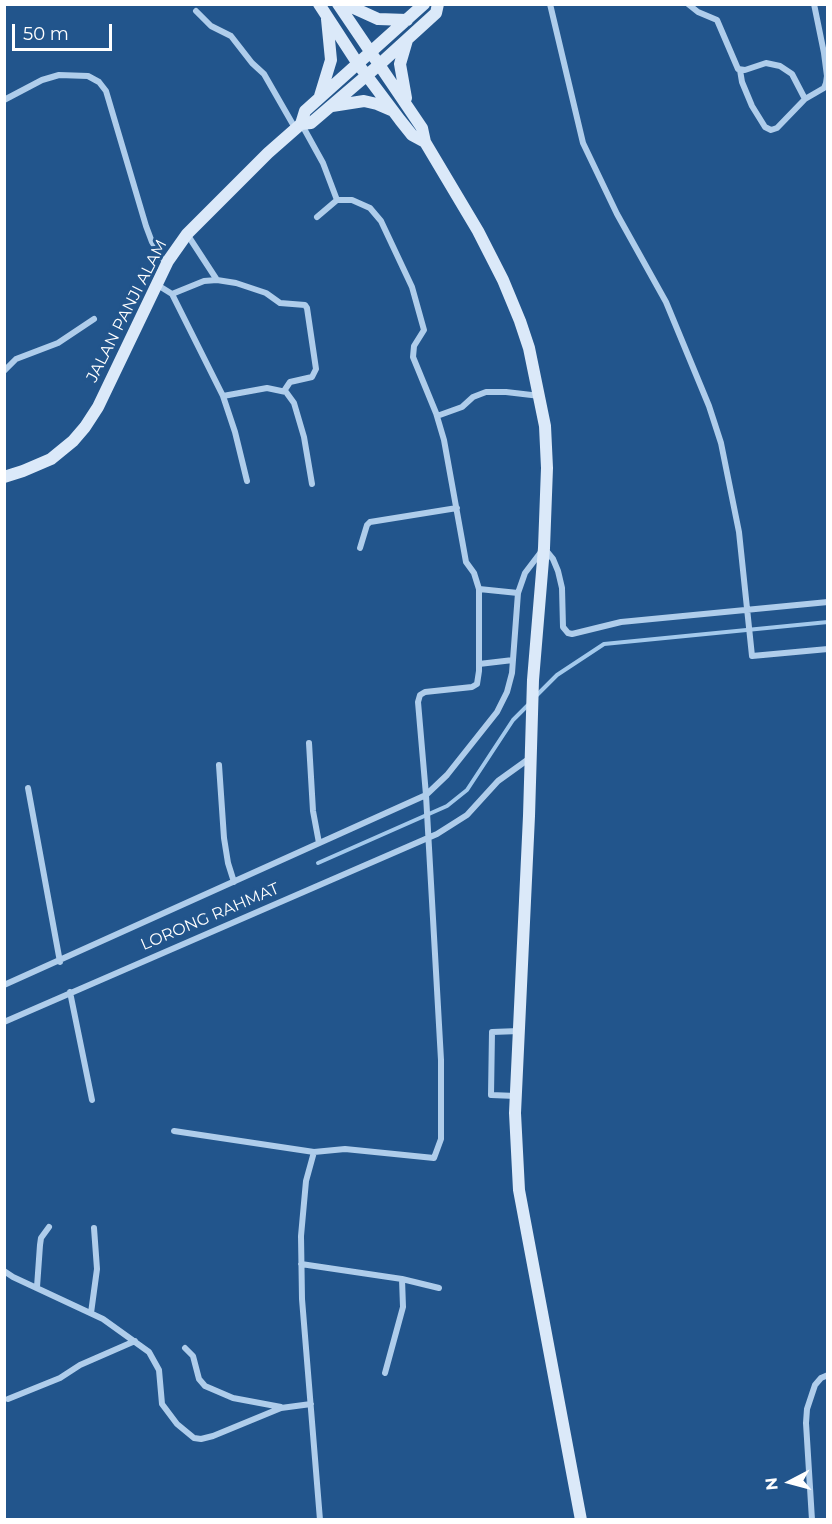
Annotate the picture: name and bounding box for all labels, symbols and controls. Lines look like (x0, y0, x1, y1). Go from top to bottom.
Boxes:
scale bar (15, 12, 116, 50)
text: 50 m (23, 23, 69, 45)
street label: JALAN PANJI ALAM (83, 237, 171, 385)
street label: LORONG RAHMAT (138, 879, 282, 955)
north arrow (760, 1452, 820, 1512)
text: N (761, 1477, 782, 1491)

